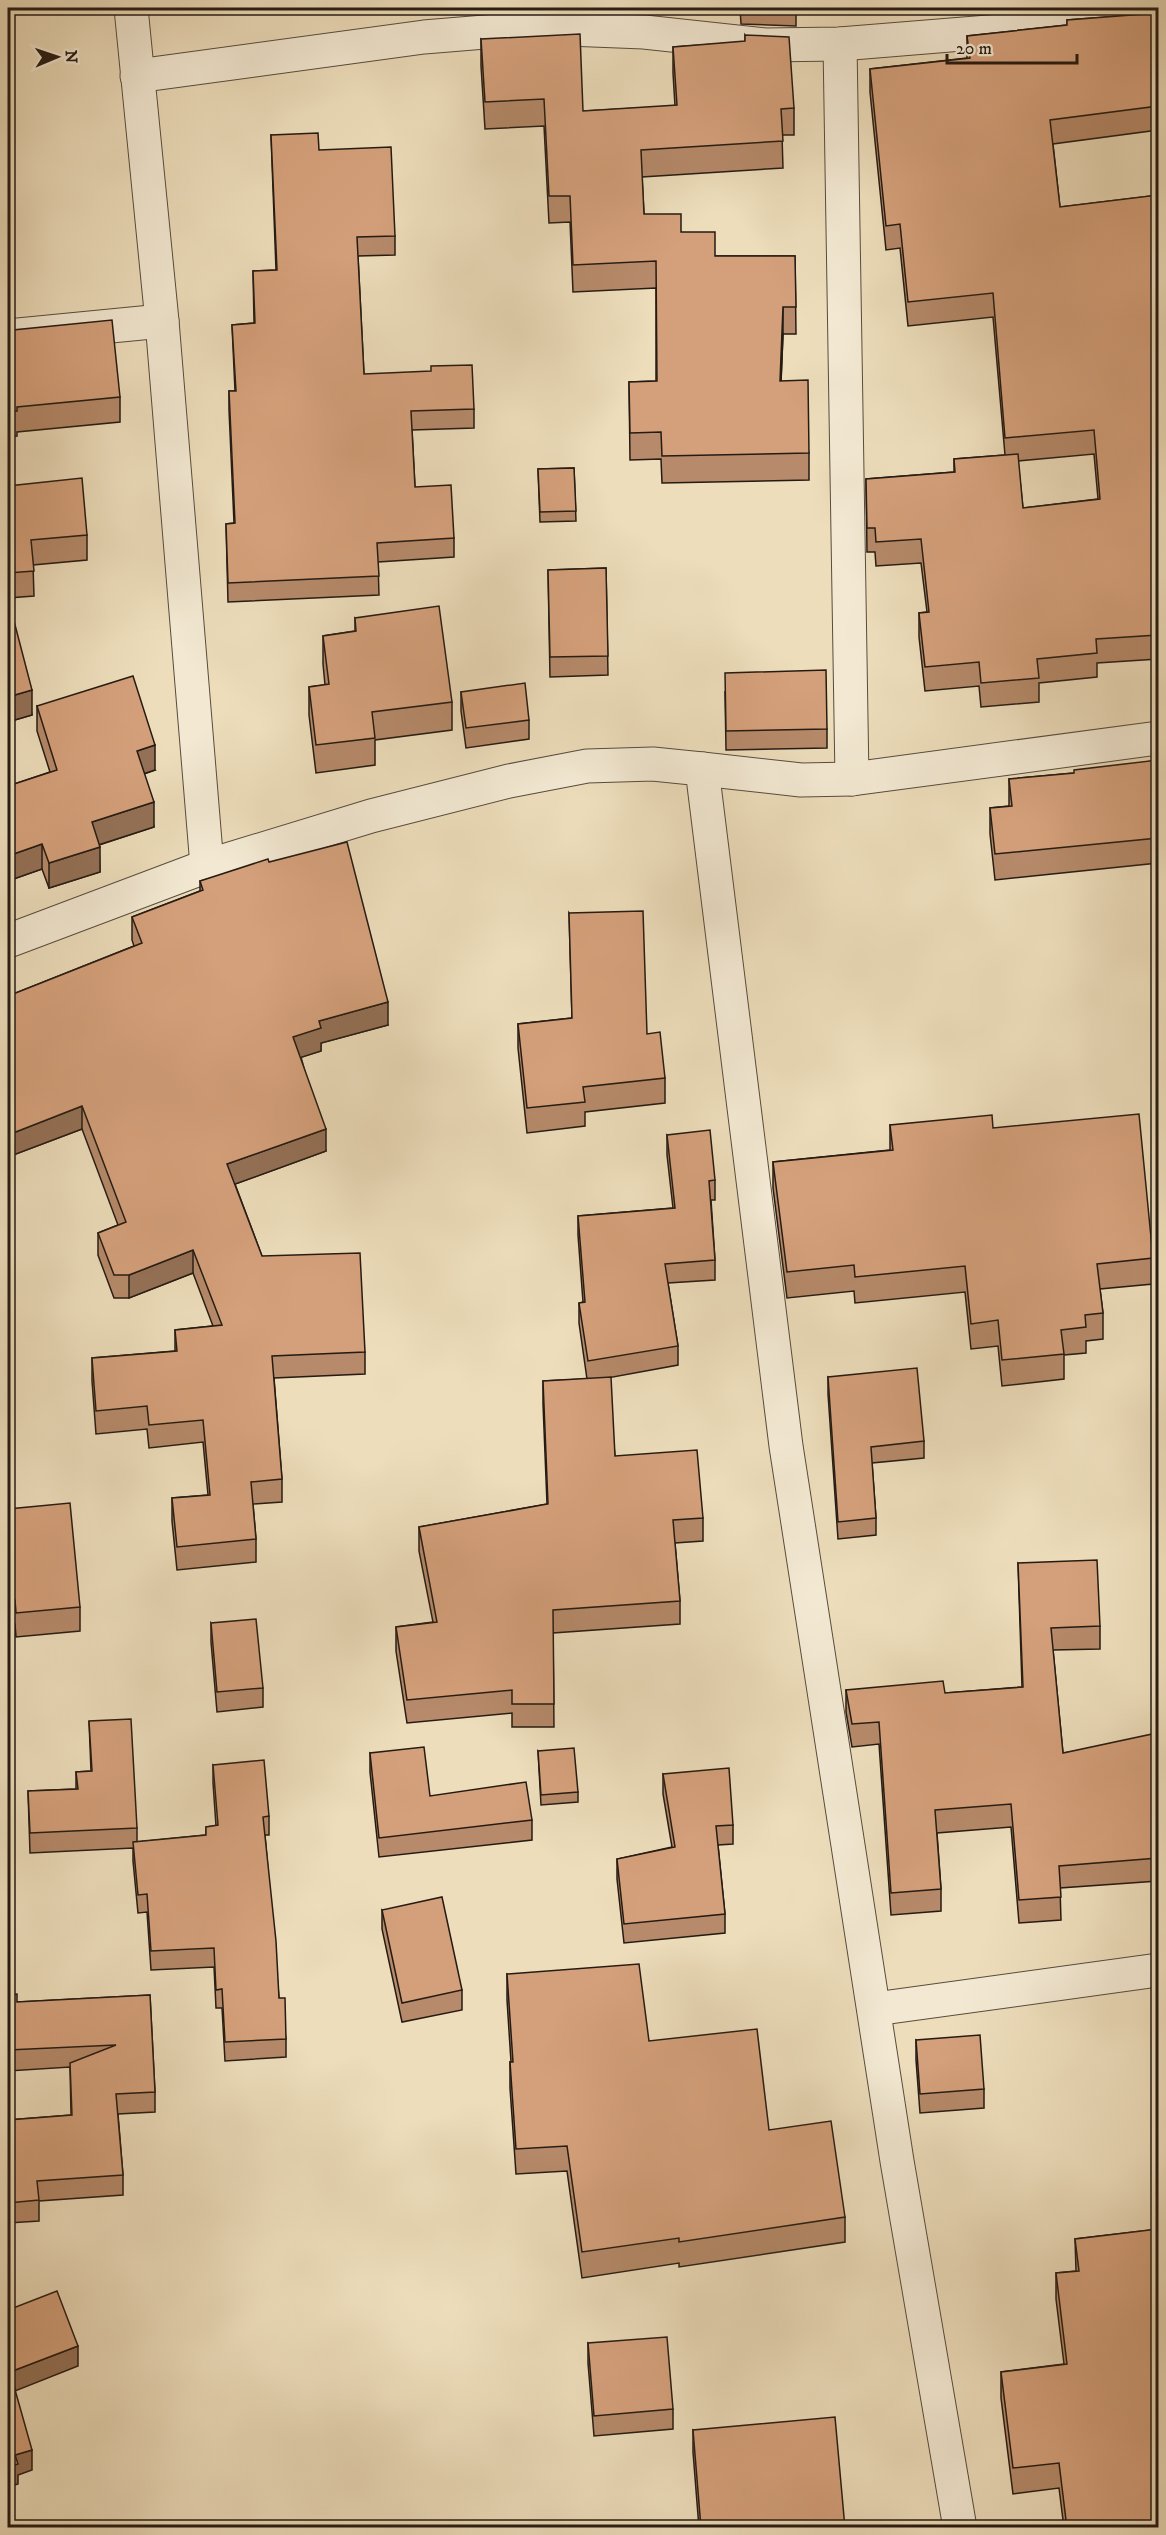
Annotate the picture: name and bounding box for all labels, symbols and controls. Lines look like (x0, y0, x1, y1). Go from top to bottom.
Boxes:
north arrow (27, 27, 87, 87)
scale bar (947, 27, 1078, 65)
text: 20 m (956, 38, 992, 60)
text: N (61, 50, 81, 63)

